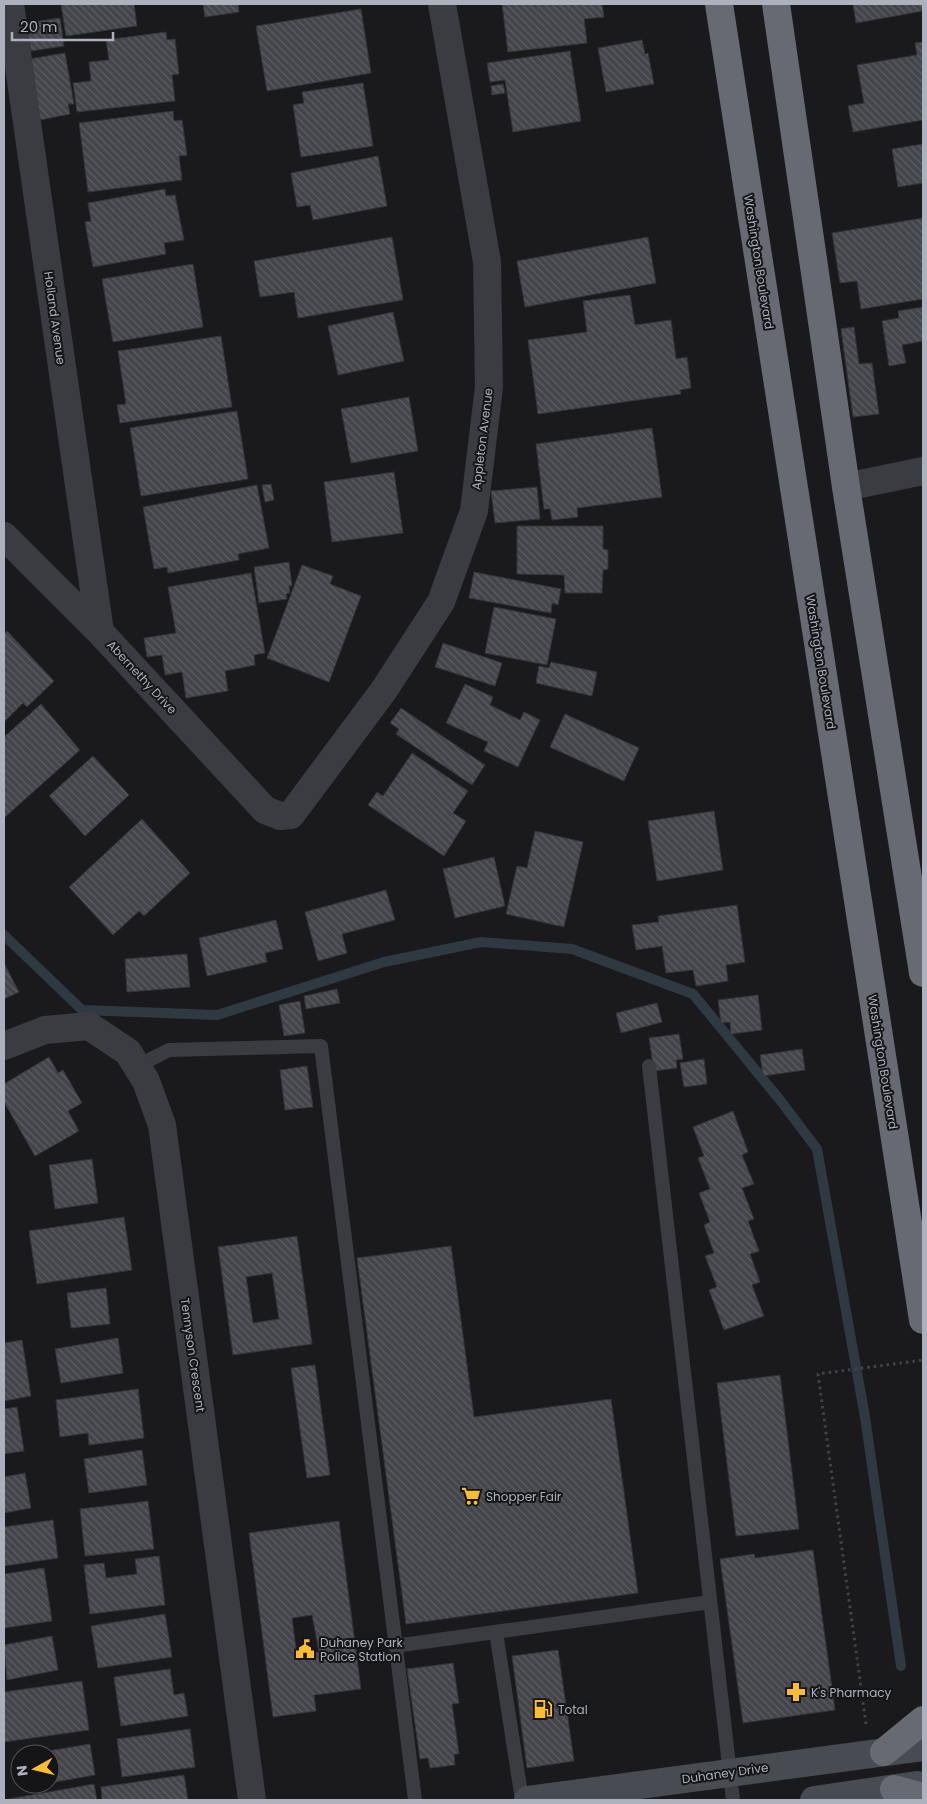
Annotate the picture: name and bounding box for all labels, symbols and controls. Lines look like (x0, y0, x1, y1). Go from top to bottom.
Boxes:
scale bar (12, 10, 114, 42)
text: 20 m (20, 16, 58, 37)
street label: Washington Boulevard (740, 194, 778, 330)
street label: Holland Avenue (40, 270, 70, 366)
street label: Appleton Avenue (467, 387, 497, 491)
street label: Washington Boulevard (802, 594, 840, 730)
street label: Abernethy Drive (103, 636, 181, 718)
street label: Washington Boulevard (864, 994, 902, 1130)
street label: Tennyson Crescent (177, 1297, 209, 1413)
supermarket icon: Shopper Fair (460, 1485, 482, 1507)
place label: Shopper Fair (486, 1488, 562, 1505)
place label: Duhaney Park Police Station (320, 1634, 404, 1665)
public building icon: Duhaney Park Police Station (294, 1638, 316, 1660)
pharmacy icon: K's Pharmacy (785, 1681, 807, 1703)
place label: K's Pharmacy (811, 1684, 892, 1701)
fuel station icon: Total (532, 1698, 554, 1720)
place label: Total (558, 1701, 588, 1718)
north arrow (10, 1744, 60, 1794)
street label: Duhaney Drive (681, 1759, 769, 1787)
text: N (11, 1764, 33, 1777)

